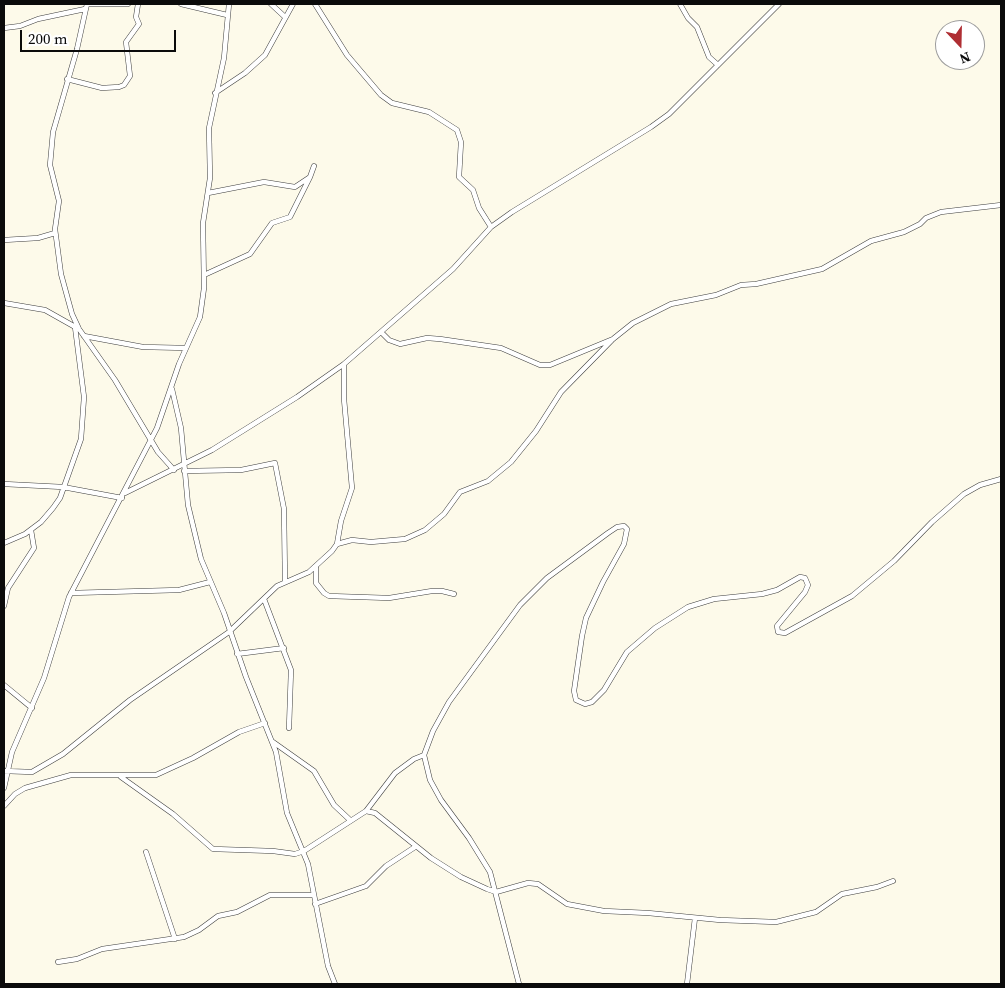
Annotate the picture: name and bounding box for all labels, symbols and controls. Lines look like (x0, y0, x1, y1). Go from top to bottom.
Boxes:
scale bar (22, 20, 179, 52)
north arrow (935, 20, 985, 70)
text: 200 m (28, 28, 68, 49)
text: N (957, 47, 973, 69)

